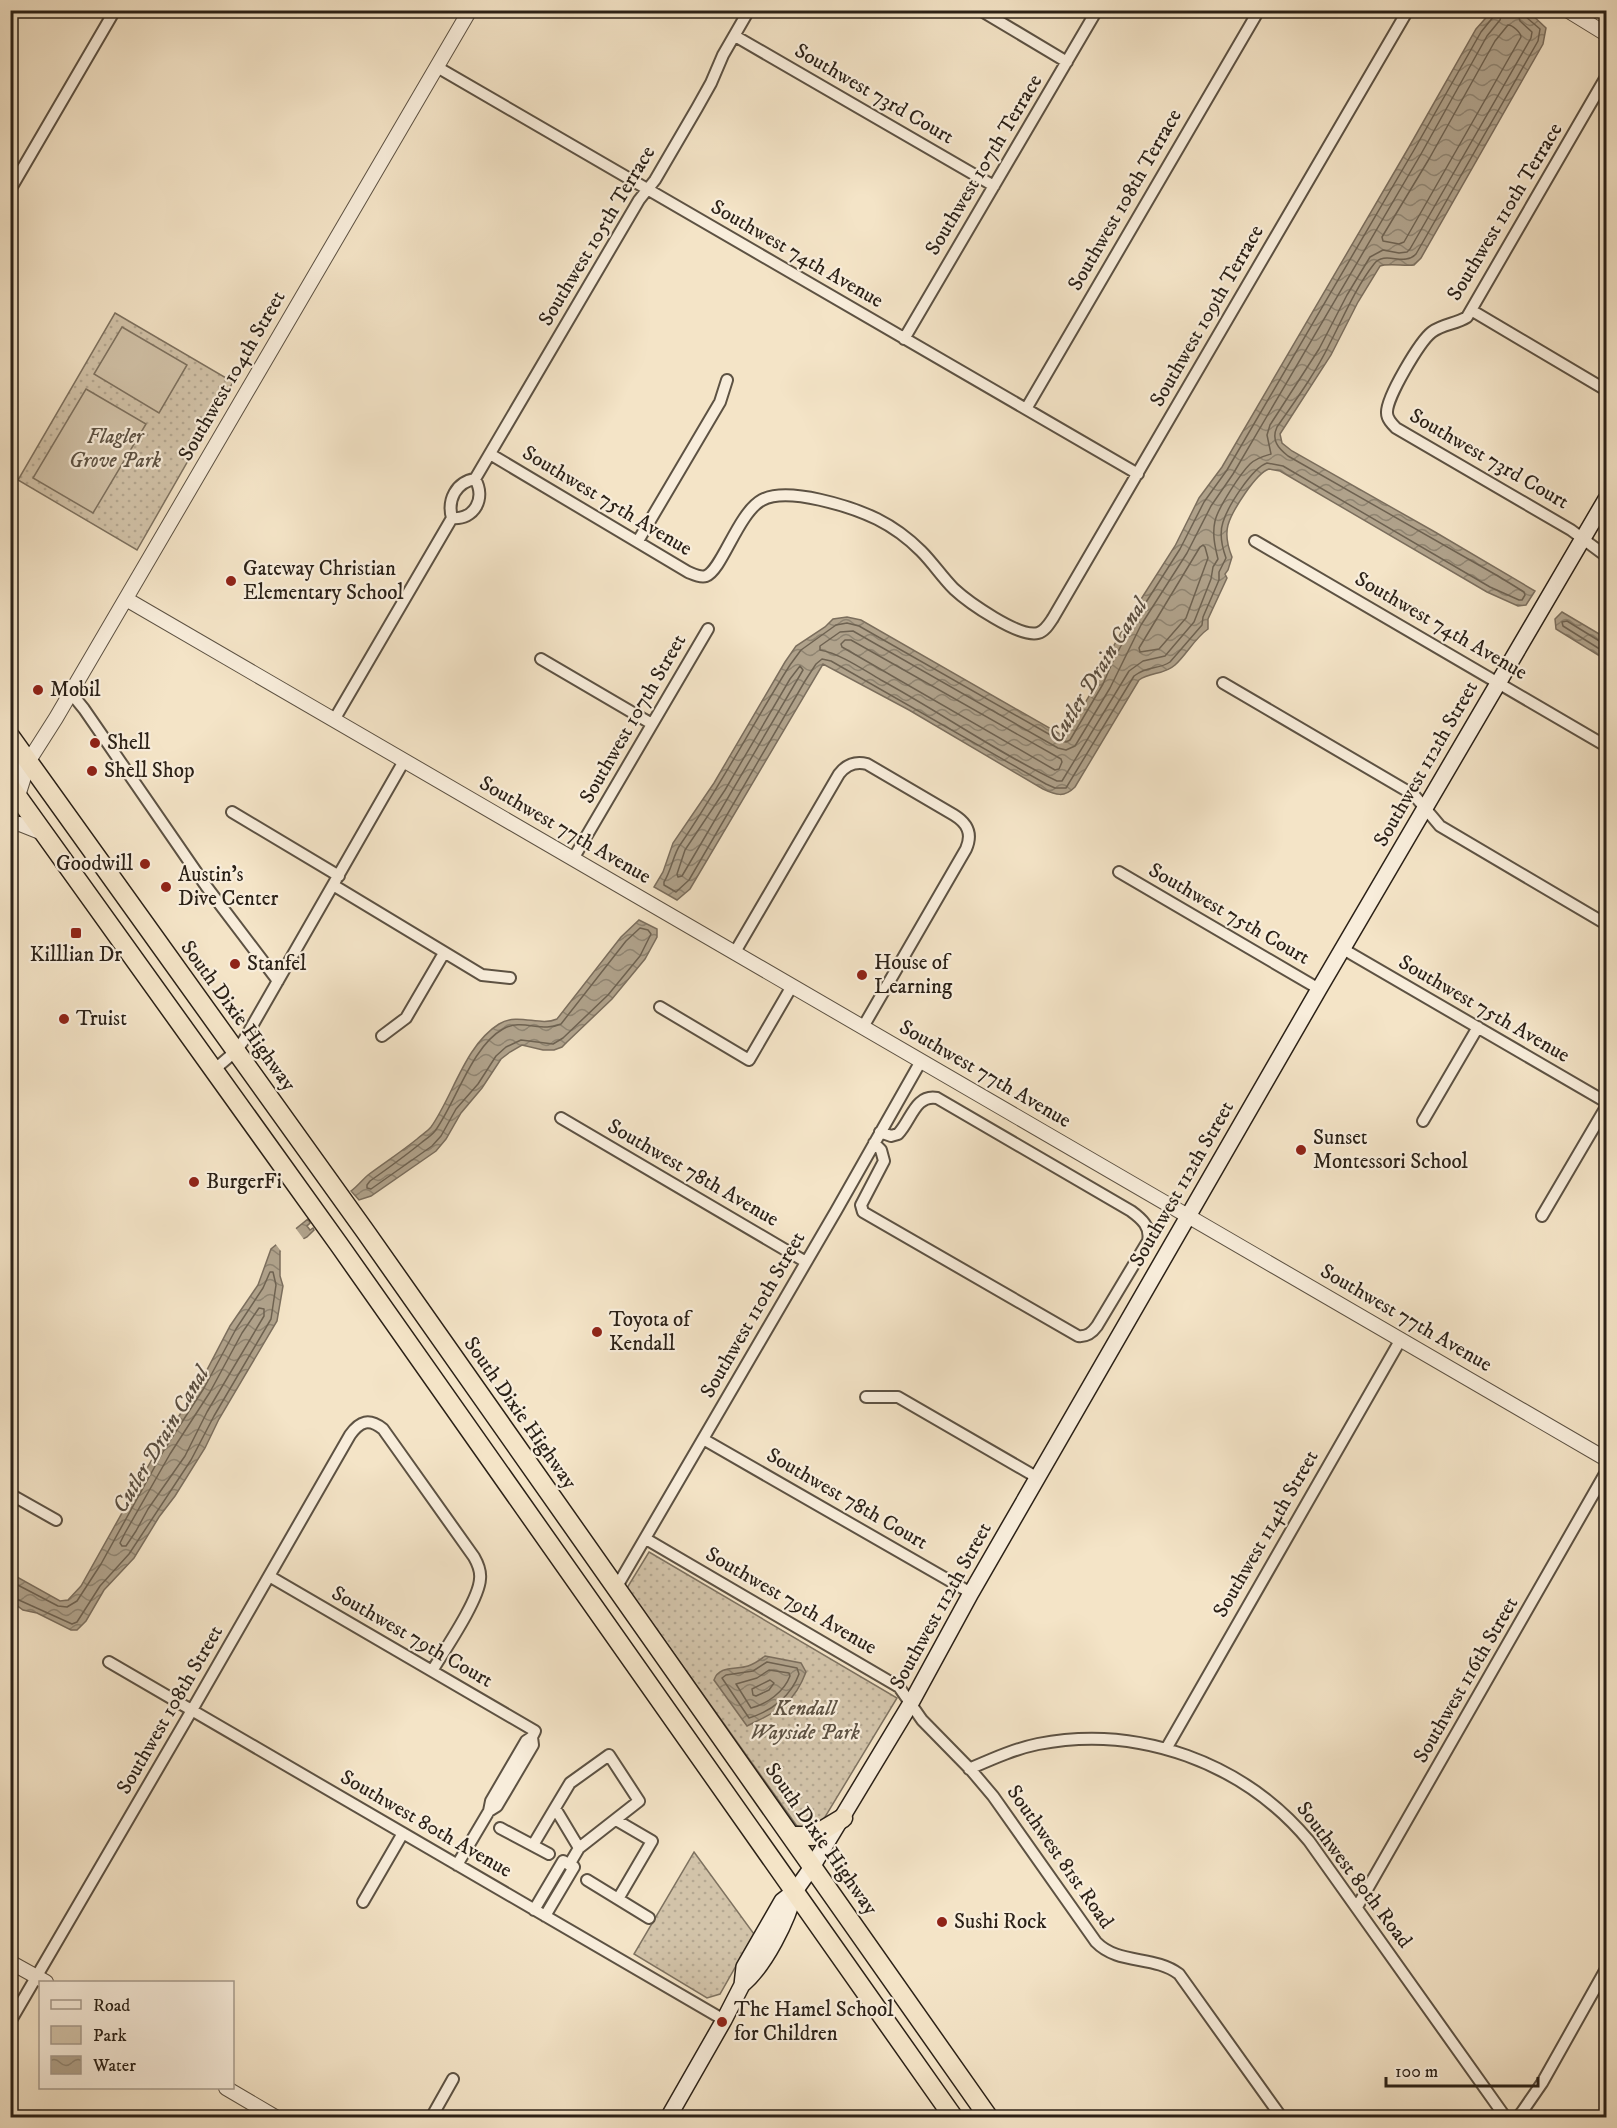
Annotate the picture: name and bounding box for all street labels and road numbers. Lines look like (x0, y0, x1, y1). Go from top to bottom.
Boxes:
street label: Southwest 73rd Court (790, 38, 959, 150)
street label: Southwest 107th Terrace (920, 70, 1048, 260)
street label: Southwest 108th Terrace (1062, 104, 1188, 296)
street label: Southwest 110th Terrace (1442, 118, 1569, 306)
street label: Southwest 105th Terrace (533, 141, 661, 331)
street label: Southwest 74th Avenue (706, 194, 888, 314)
street label: Southwest 109th Terrace (1144, 220, 1270, 412)
street label: Southwest 104th Street (173, 286, 291, 466)
street label: Southwest 73rd Court (1405, 403, 1574, 515)
street label: Southwest 75th Avenue (517, 440, 697, 562)
street label: Southwest 74th Avenue (1350, 566, 1532, 686)
street label: Southwest 107th Street (574, 629, 692, 808)
street label: Southwest 112th Street (1368, 676, 1484, 851)
street label: Southwest 77th Avenue (474, 770, 656, 890)
street label: Southwest 75th Court (1144, 857, 1314, 971)
street label: South Dixie Highway (175, 936, 302, 1097)
street label: Southwest 75th Avenue (1394, 949, 1575, 1069)
street label: Southwest 77th Avenue (894, 1014, 1076, 1134)
street label: Southwest 112th Street (1124, 1096, 1240, 1271)
street label: Southwest 78th Avenue (603, 1113, 784, 1233)
street label: Southwest 110th Street (695, 1227, 811, 1403)
street label: Southwest 77th Avenue (1315, 1258, 1497, 1378)
street label: South Dixie Highway (458, 1332, 583, 1495)
street label: Southwest 78th Court (762, 1442, 933, 1556)
street label: Southwest 114th Street (1208, 1446, 1325, 1622)
street label: Southwest 112th Street (884, 1518, 998, 1694)
street label: Southwest 79th Avenue (701, 1541, 882, 1661)
street label: Southwest 79th Court (327, 1580, 498, 1694)
street label: Southwest 116th Street (1408, 1592, 1524, 1768)
street label: Southwest 108th Street (111, 1621, 229, 1799)
street label: South Dixie Highway (759, 1758, 884, 1921)
street label: Southwest 80th Avenue (336, 1764, 517, 1884)
street label: Southwest 81st Road (1001, 1780, 1119, 1934)
street label: Southwest 80th Road (1290, 1797, 1418, 1954)

